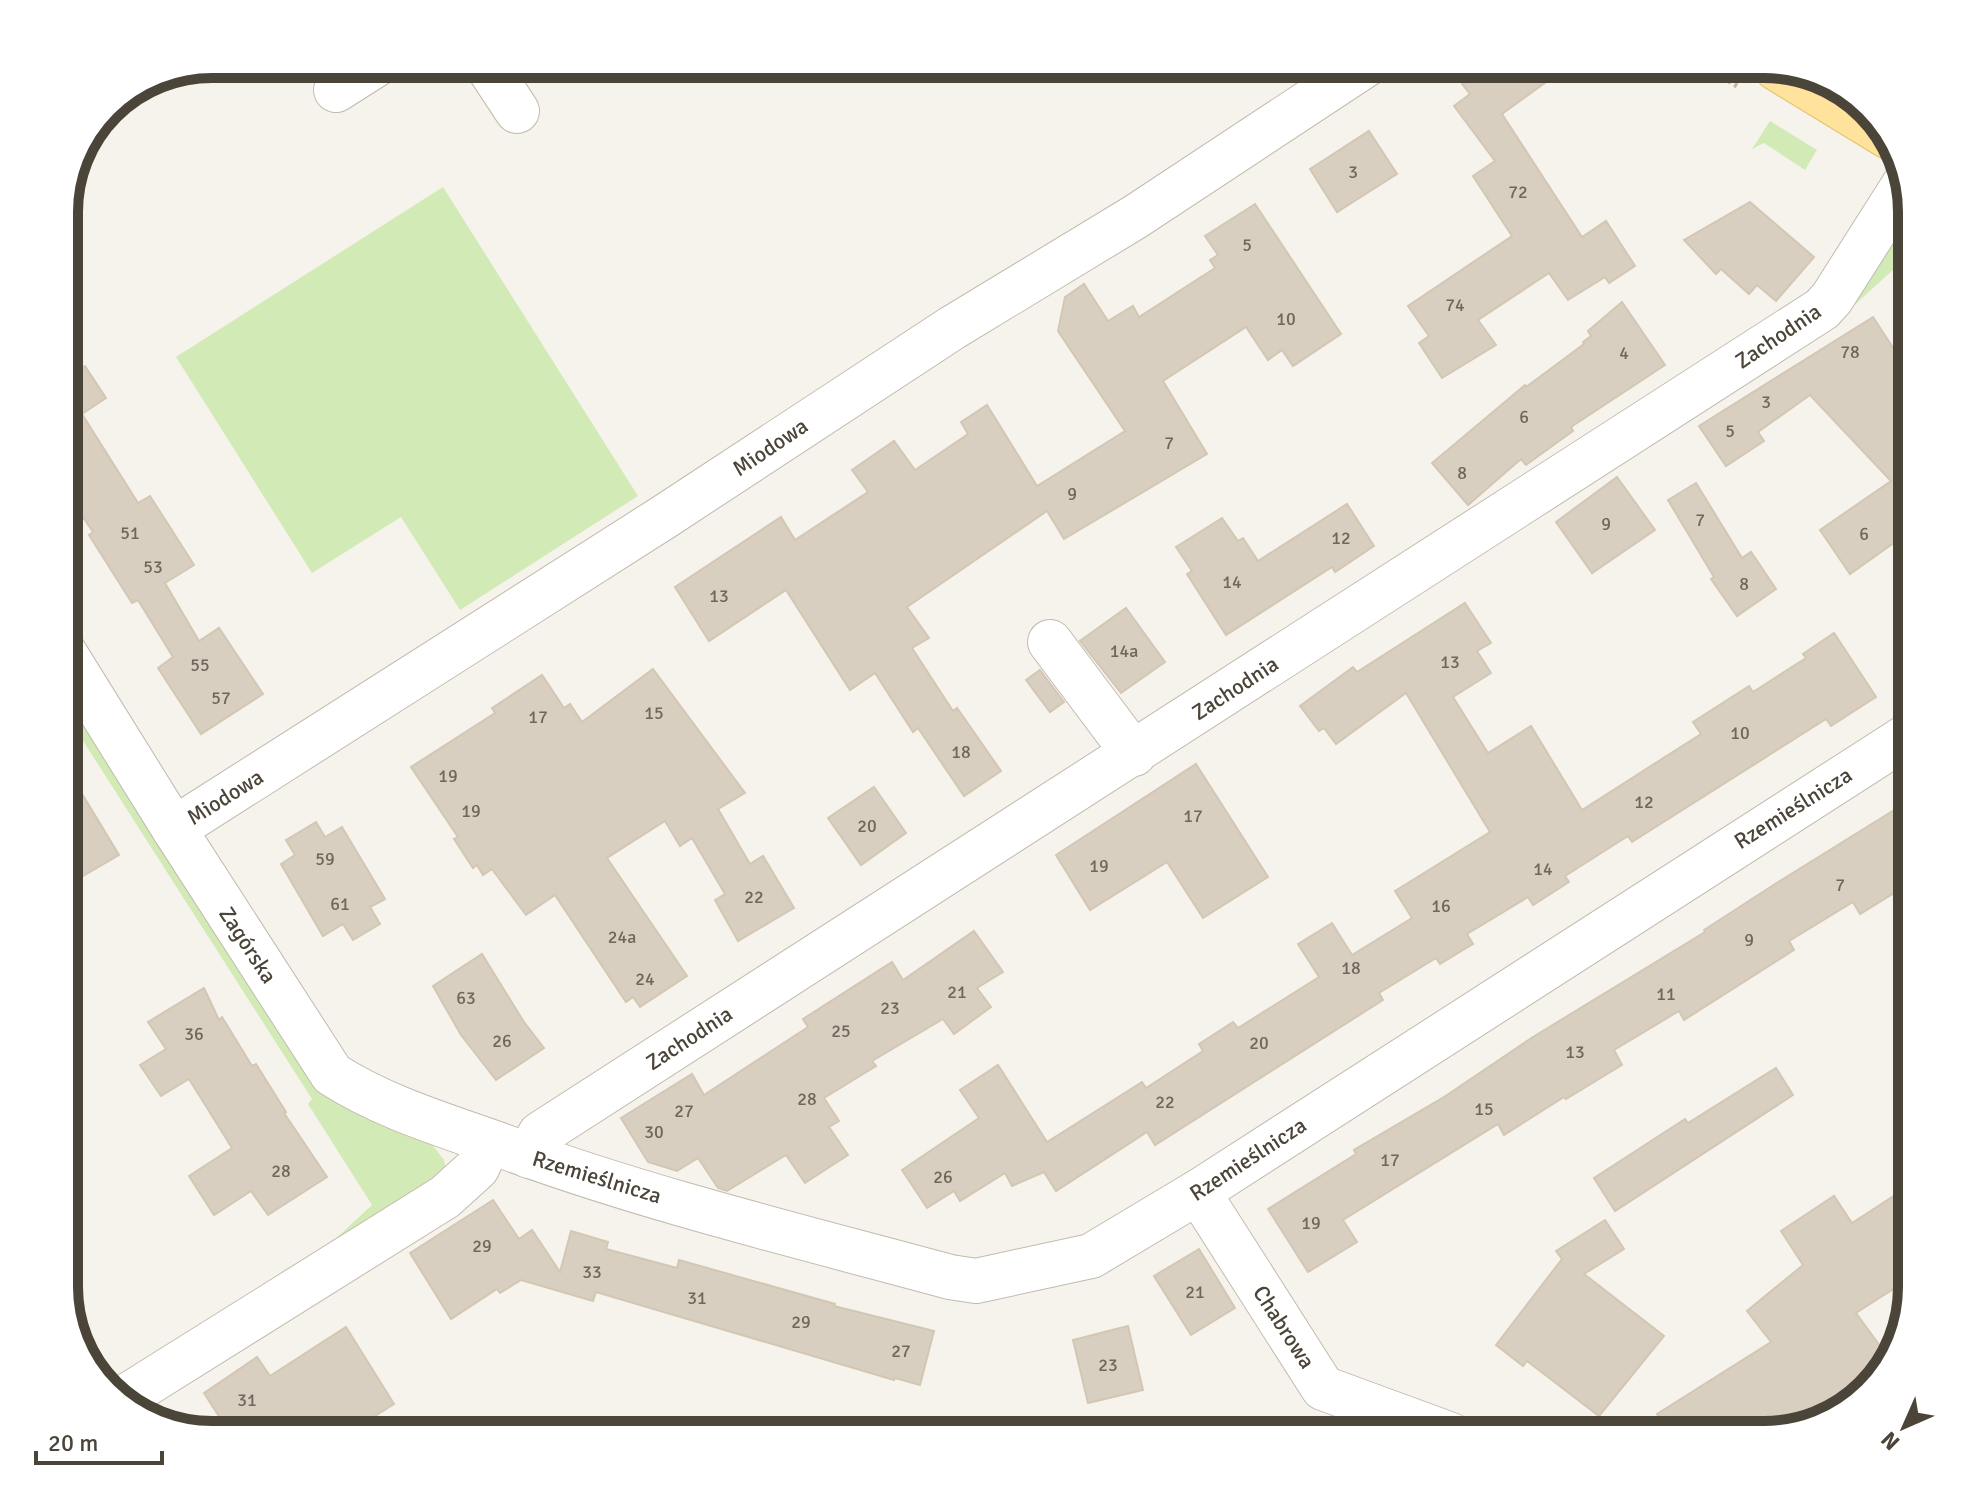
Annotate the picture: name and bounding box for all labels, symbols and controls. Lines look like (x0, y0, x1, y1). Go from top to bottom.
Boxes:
house number: 3 (1348, 161, 1358, 183)
house number: 72 (1508, 181, 1528, 203)
house number: 5 (1242, 234, 1252, 256)
house number: 74 (1445, 294, 1465, 316)
street label: Zachodnia (1730, 298, 1826, 374)
house number: 10 (1276, 308, 1296, 330)
house number: 78 (1840, 341, 1860, 363)
house number: 4 (1619, 342, 1629, 364)
house number: 3 (1761, 391, 1771, 413)
house number: 6 (1519, 406, 1529, 428)
street label: Miodowa (727, 412, 813, 482)
house number: 5 (1725, 420, 1735, 442)
house number: 7 (1164, 432, 1174, 454)
house number: 8 (1457, 462, 1467, 484)
house number: 9 (1067, 483, 1077, 505)
house number: 7 (1695, 509, 1705, 531)
house number: 9 (1601, 513, 1611, 535)
house number: 51 (120, 522, 140, 544)
house number: 6 (1859, 523, 1869, 545)
house number: 12 (1331, 527, 1351, 549)
house number: 53 (143, 556, 163, 578)
house number: 14 (1222, 571, 1242, 593)
house number: 8 (1739, 573, 1749, 595)
house number: 13 (709, 585, 729, 607)
house number: 14a (1110, 640, 1138, 662)
street label: Zachodnia (1187, 650, 1283, 726)
house number: 13 (1440, 651, 1460, 673)
house number: 55 (190, 654, 210, 676)
house number: 57 (211, 687, 231, 709)
house number: 15 (644, 702, 664, 724)
house number: 17 (528, 706, 548, 728)
house number: 10 (1730, 722, 1750, 744)
house number: 18 (951, 741, 971, 763)
street label: Rzemieślnicza (1729, 761, 1857, 855)
street label: Miodowa (182, 763, 268, 831)
house number: 19 (438, 765, 458, 787)
house number: 12 (1634, 791, 1654, 813)
house number: 19 (461, 800, 481, 822)
house number: 17 (1183, 805, 1203, 827)
house number: 20 (857, 815, 877, 837)
house number: 59 (315, 848, 335, 870)
house number: 19 (1089, 855, 1109, 877)
house number: 14 (1533, 858, 1553, 880)
house number: 7 (1835, 874, 1845, 896)
house number: 22 (744, 886, 764, 908)
house number: 61 (330, 893, 350, 915)
house number: 16 (1431, 895, 1451, 917)
street label: Zagórska (213, 902, 283, 988)
house number: 24a (608, 926, 636, 948)
house number: 9 (1744, 929, 1754, 951)
house number: 18 (1341, 957, 1361, 979)
house number: 24 (635, 968, 655, 990)
house number: 21 (947, 981, 967, 1003)
house number: 11 (1656, 983, 1676, 1005)
house number: 63 (456, 987, 476, 1009)
house number: 23 (880, 997, 900, 1019)
street label: Zachodnia (641, 1000, 737, 1076)
house number: 25 (831, 1020, 851, 1042)
house number: 36 (184, 1023, 204, 1045)
house number: 26 (492, 1030, 512, 1052)
house number: 20 (1249, 1032, 1269, 1054)
house number: 13 (1565, 1041, 1585, 1063)
house number: 28 (797, 1088, 817, 1110)
house number: 22 (1155, 1091, 1175, 1113)
house number: 15 (1474, 1098, 1494, 1120)
house number: 27 (674, 1100, 694, 1122)
street label: Rzemieślnicza (1185, 1111, 1311, 1207)
house number: 30 (644, 1121, 664, 1143)
street label: Rzemieślnicza (529, 1145, 665, 1209)
house number: 17 (1380, 1149, 1400, 1171)
house number: 28 (271, 1160, 291, 1182)
house number: 26 (933, 1166, 953, 1188)
house number: 19 (1301, 1212, 1321, 1234)
house number: 29 (472, 1235, 492, 1257)
house number: 33 (582, 1261, 602, 1283)
street label: Chabrowa (1247, 1280, 1321, 1374)
house number: 21 (1185, 1281, 1205, 1303)
house number: 31 (687, 1287, 707, 1309)
house number: 29 (791, 1311, 811, 1333)
house number: 27 (891, 1340, 911, 1362)
house number: 23 (1098, 1354, 1118, 1376)
north arrow (1864, 1387, 1944, 1467)
house number: 31 (237, 1389, 257, 1411)
scale bar (36, 1415, 162, 1465)
text: N (1875, 1426, 1905, 1456)
text: 20 m (48, 1428, 98, 1458)

